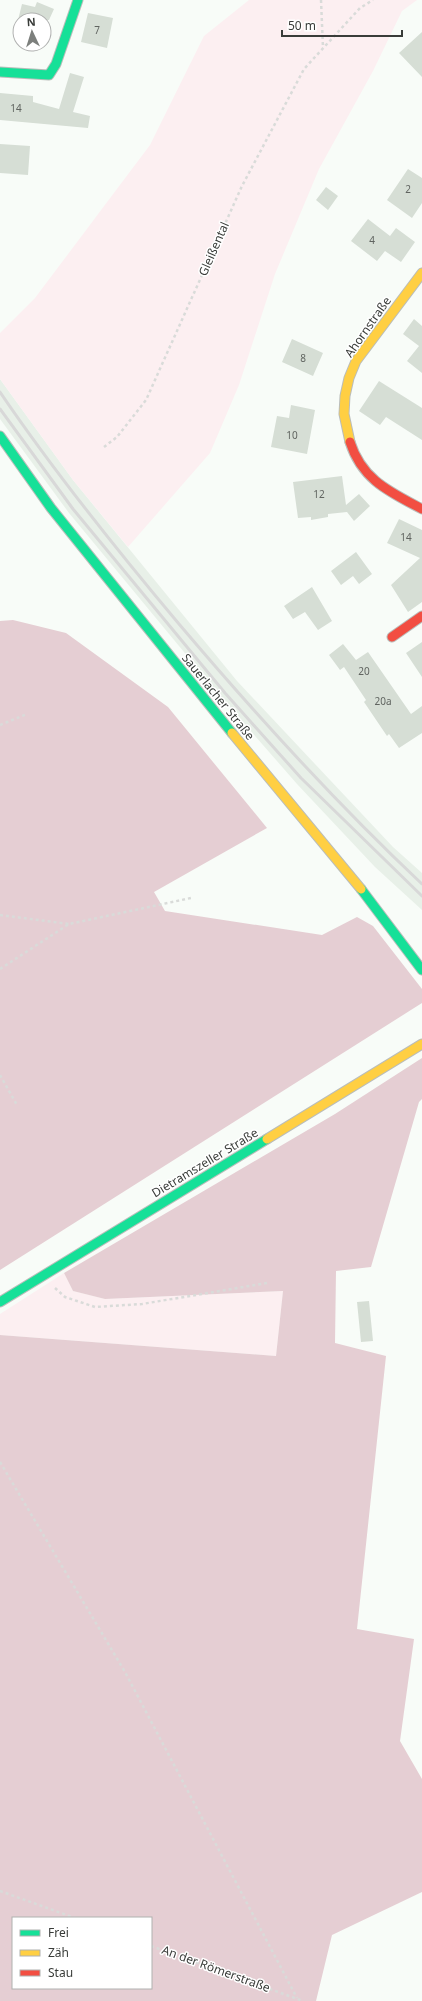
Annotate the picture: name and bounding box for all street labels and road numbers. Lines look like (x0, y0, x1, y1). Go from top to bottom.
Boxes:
street label: Gleißental (194, 219, 233, 279)
street label: Ahornstraße (340, 293, 395, 361)
street label: Sauerlacher Straße (178, 650, 259, 744)
street label: Dietramszeller Straße (148, 1124, 261, 1201)
street label: An der Römerstraße (160, 1941, 273, 1996)

